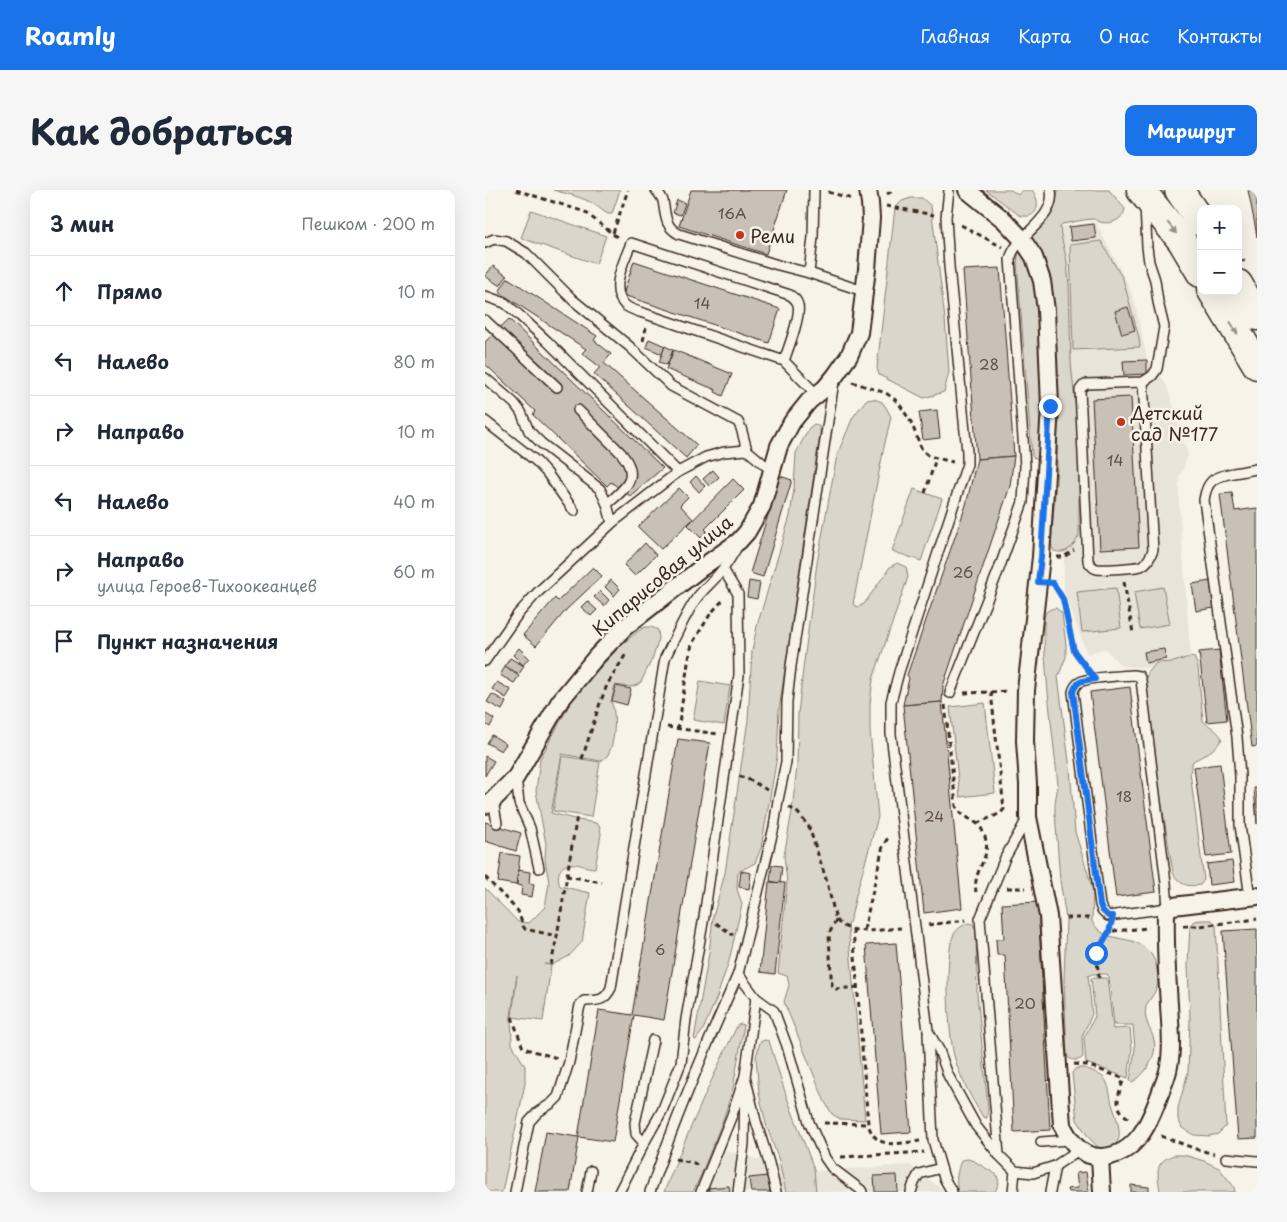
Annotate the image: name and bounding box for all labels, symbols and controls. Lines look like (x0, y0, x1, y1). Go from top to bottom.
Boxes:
text: Roamly (25, 17, 116, 53)
text: Главная (921, 22, 990, 49)
text: Карта (1018, 22, 1071, 49)
text: О нас (1099, 22, 1149, 49)
text: Контакты (1177, 22, 1262, 49)
text: Как добраться (30, 104, 294, 157)
button: Маршрут (1125, 105, 1257, 156)
house number: 16А (718, 201, 746, 224)
map controls (1197, 205, 1242, 295)
button: + (1197, 205, 1242, 250)
text: 3 мин (50, 207, 114, 239)
text: Пешком · 200 m (301, 211, 435, 235)
one-way arrow (1166, 221, 1177, 234)
place label: Реми (750, 222, 795, 249)
marker: Реми (734, 229, 746, 241)
button: − (1197, 250, 1242, 295)
icon: ahead (50, 277, 78, 305)
text: Прямо (97, 277, 162, 305)
text: 10 m (398, 279, 435, 303)
house number: 14 (694, 291, 710, 314)
one-way arrow (1230, 322, 1239, 335)
icon: left (50, 347, 78, 375)
text: Налево (97, 347, 169, 375)
text: 80 m (393, 349, 435, 373)
house number: 28 (979, 352, 999, 375)
route end (1039, 395, 1062, 418)
place label: Детский сад №177 (1130, 399, 1218, 447)
marker: Детский сад №177 (1115, 416, 1127, 428)
icon: right (50, 417, 78, 445)
text: Направо (97, 417, 184, 445)
text: 10 m (398, 419, 435, 443)
house number: 14 (1107, 448, 1123, 471)
icon: left (50, 487, 78, 515)
text: Налево (97, 487, 169, 515)
text: 40 m (393, 489, 435, 513)
street label: Кипарисовая улица (586, 508, 738, 642)
text: Направо (97, 545, 184, 573)
icon: right (50, 557, 78, 585)
text: 60 m (393, 559, 435, 583)
house number: 26 (953, 560, 973, 583)
text: улица Героев-Тихоокеанцев (97, 573, 317, 597)
icon: arrive (50, 627, 78, 655)
text: Пункт назначения (97, 627, 278, 655)
house number: 18 (1116, 784, 1132, 807)
house number: 24 (924, 804, 944, 827)
house number: 6 (655, 937, 665, 960)
route start (1085, 942, 1108, 965)
house number: 20 (1014, 991, 1036, 1014)

